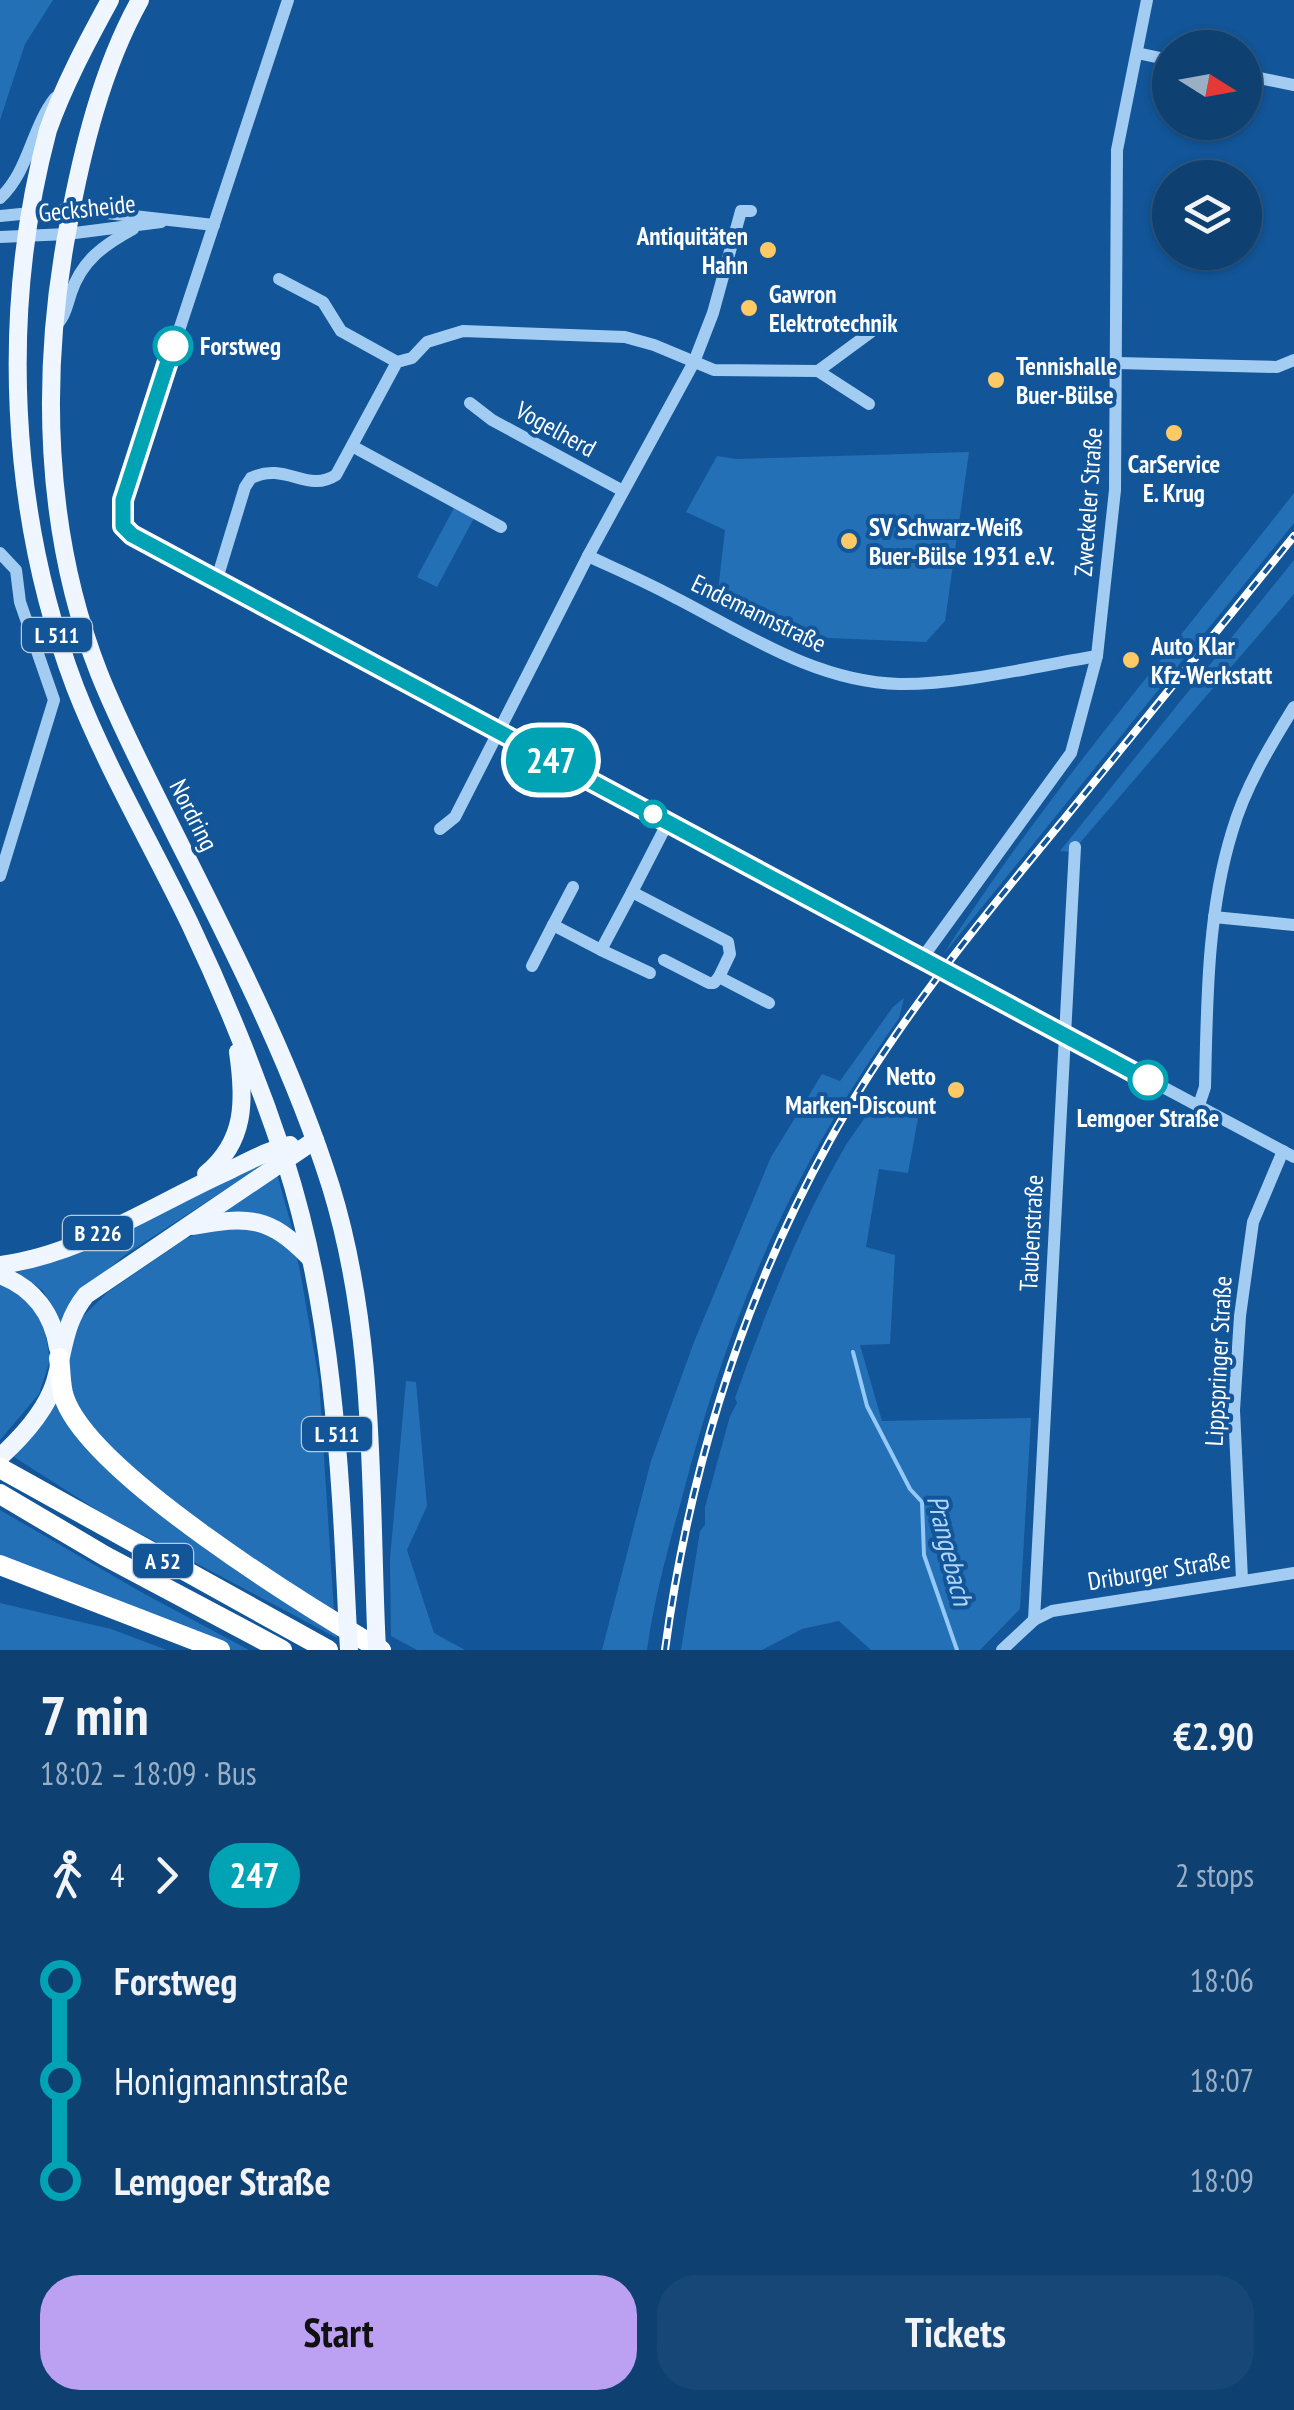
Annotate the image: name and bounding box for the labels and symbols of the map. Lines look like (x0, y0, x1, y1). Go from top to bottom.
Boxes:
north arrow (1152, 30, 1262, 140)
street label: Gecksheide (37, 187, 137, 229)
place label: Antiquitäten Hahn (636, 220, 748, 281)
marker: Antiquitäten Hahn (757, 239, 779, 261)
place label: Gawron Elektrotechnik (769, 278, 898, 339)
marker: Gawron Elektrotechnik (738, 297, 760, 319)
marker: Forstweg (154, 327, 192, 365)
place label: Forstweg (200, 330, 281, 362)
place label: Tennishalle Buer-Bülse (1016, 350, 1117, 411)
marker: Tennishalle Buer-Bülse (985, 369, 1007, 391)
street label: Vogelherd (509, 393, 602, 464)
marker: CarService E. Krug (1163, 422, 1185, 444)
street label: Zweckeler Straße (1067, 427, 1109, 577)
place label: CarService E. Krug (1128, 448, 1220, 509)
place label: SV Schwarz-Weiß Buer-Bülse 1931 e.V. (869, 511, 1055, 572)
marker: SV Schwarz-Weiß Buer-Bülse 1931 e.V. (838, 530, 860, 552)
street label: Endemannstraße (686, 567, 832, 659)
road number: L 511 (22, 618, 92, 652)
place label: Auto Klar Kfz-Werkstatt (1150, 630, 1273, 691)
marker: Auto Klar Kfz-Werkstatt (1120, 649, 1142, 671)
line badge: 247 (494, 728, 608, 792)
street label: Nordring (162, 774, 226, 856)
unlabelled marker (640, 801, 666, 827)
place label: Netto Marken-Discount (785, 1060, 937, 1121)
marker: Lemgoer Straße (1129, 1061, 1167, 1099)
marker: Netto Marken-Discount (945, 1079, 967, 1101)
place label: Lemgoer Straße (1077, 1102, 1219, 1134)
street label: Taubenstraße (1012, 1174, 1050, 1292)
road number: B 226 (63, 1216, 133, 1250)
street label: Lippspringer Straße (1198, 1275, 1238, 1447)
road number: L 511 (302, 1417, 372, 1451)
water label: Prangebach (919, 1491, 982, 1610)
street label: Driburger Straße (1085, 1543, 1233, 1597)
road number: A 52 (133, 1544, 193, 1578)

